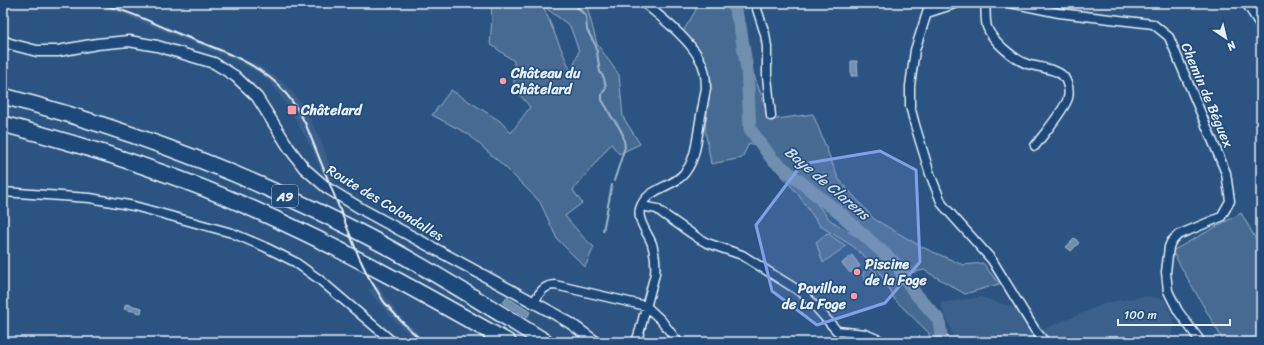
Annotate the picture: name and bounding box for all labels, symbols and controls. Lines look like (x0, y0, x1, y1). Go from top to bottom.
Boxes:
north arrow (1206, 18, 1246, 58)
text: N (1223, 35, 1241, 56)
street label: Chemin de Béguex (1174, 39, 1241, 152)
place label: Château du Châtelard (510, 61, 581, 102)
marker: Château du Châtelard (498, 76, 508, 86)
place label: Châtelard (300, 98, 363, 123)
marker: Châtelard (286, 104, 298, 116)
water label: Baye de Clarens (779, 139, 877, 228)
street label: Route des Colondalles (321, 158, 449, 248)
road number: A9 (272, 185, 298, 207)
place label: Piscine de la Foge (865, 252, 928, 293)
marker: Piscine de la Foge (852, 267, 862, 277)
place label: Pavillon de La Foge (782, 276, 847, 317)
marker: Pavillon de La Foge (849, 291, 859, 301)
scale bar (1118, 301, 1230, 327)
text: 100 m (1124, 304, 1157, 326)

